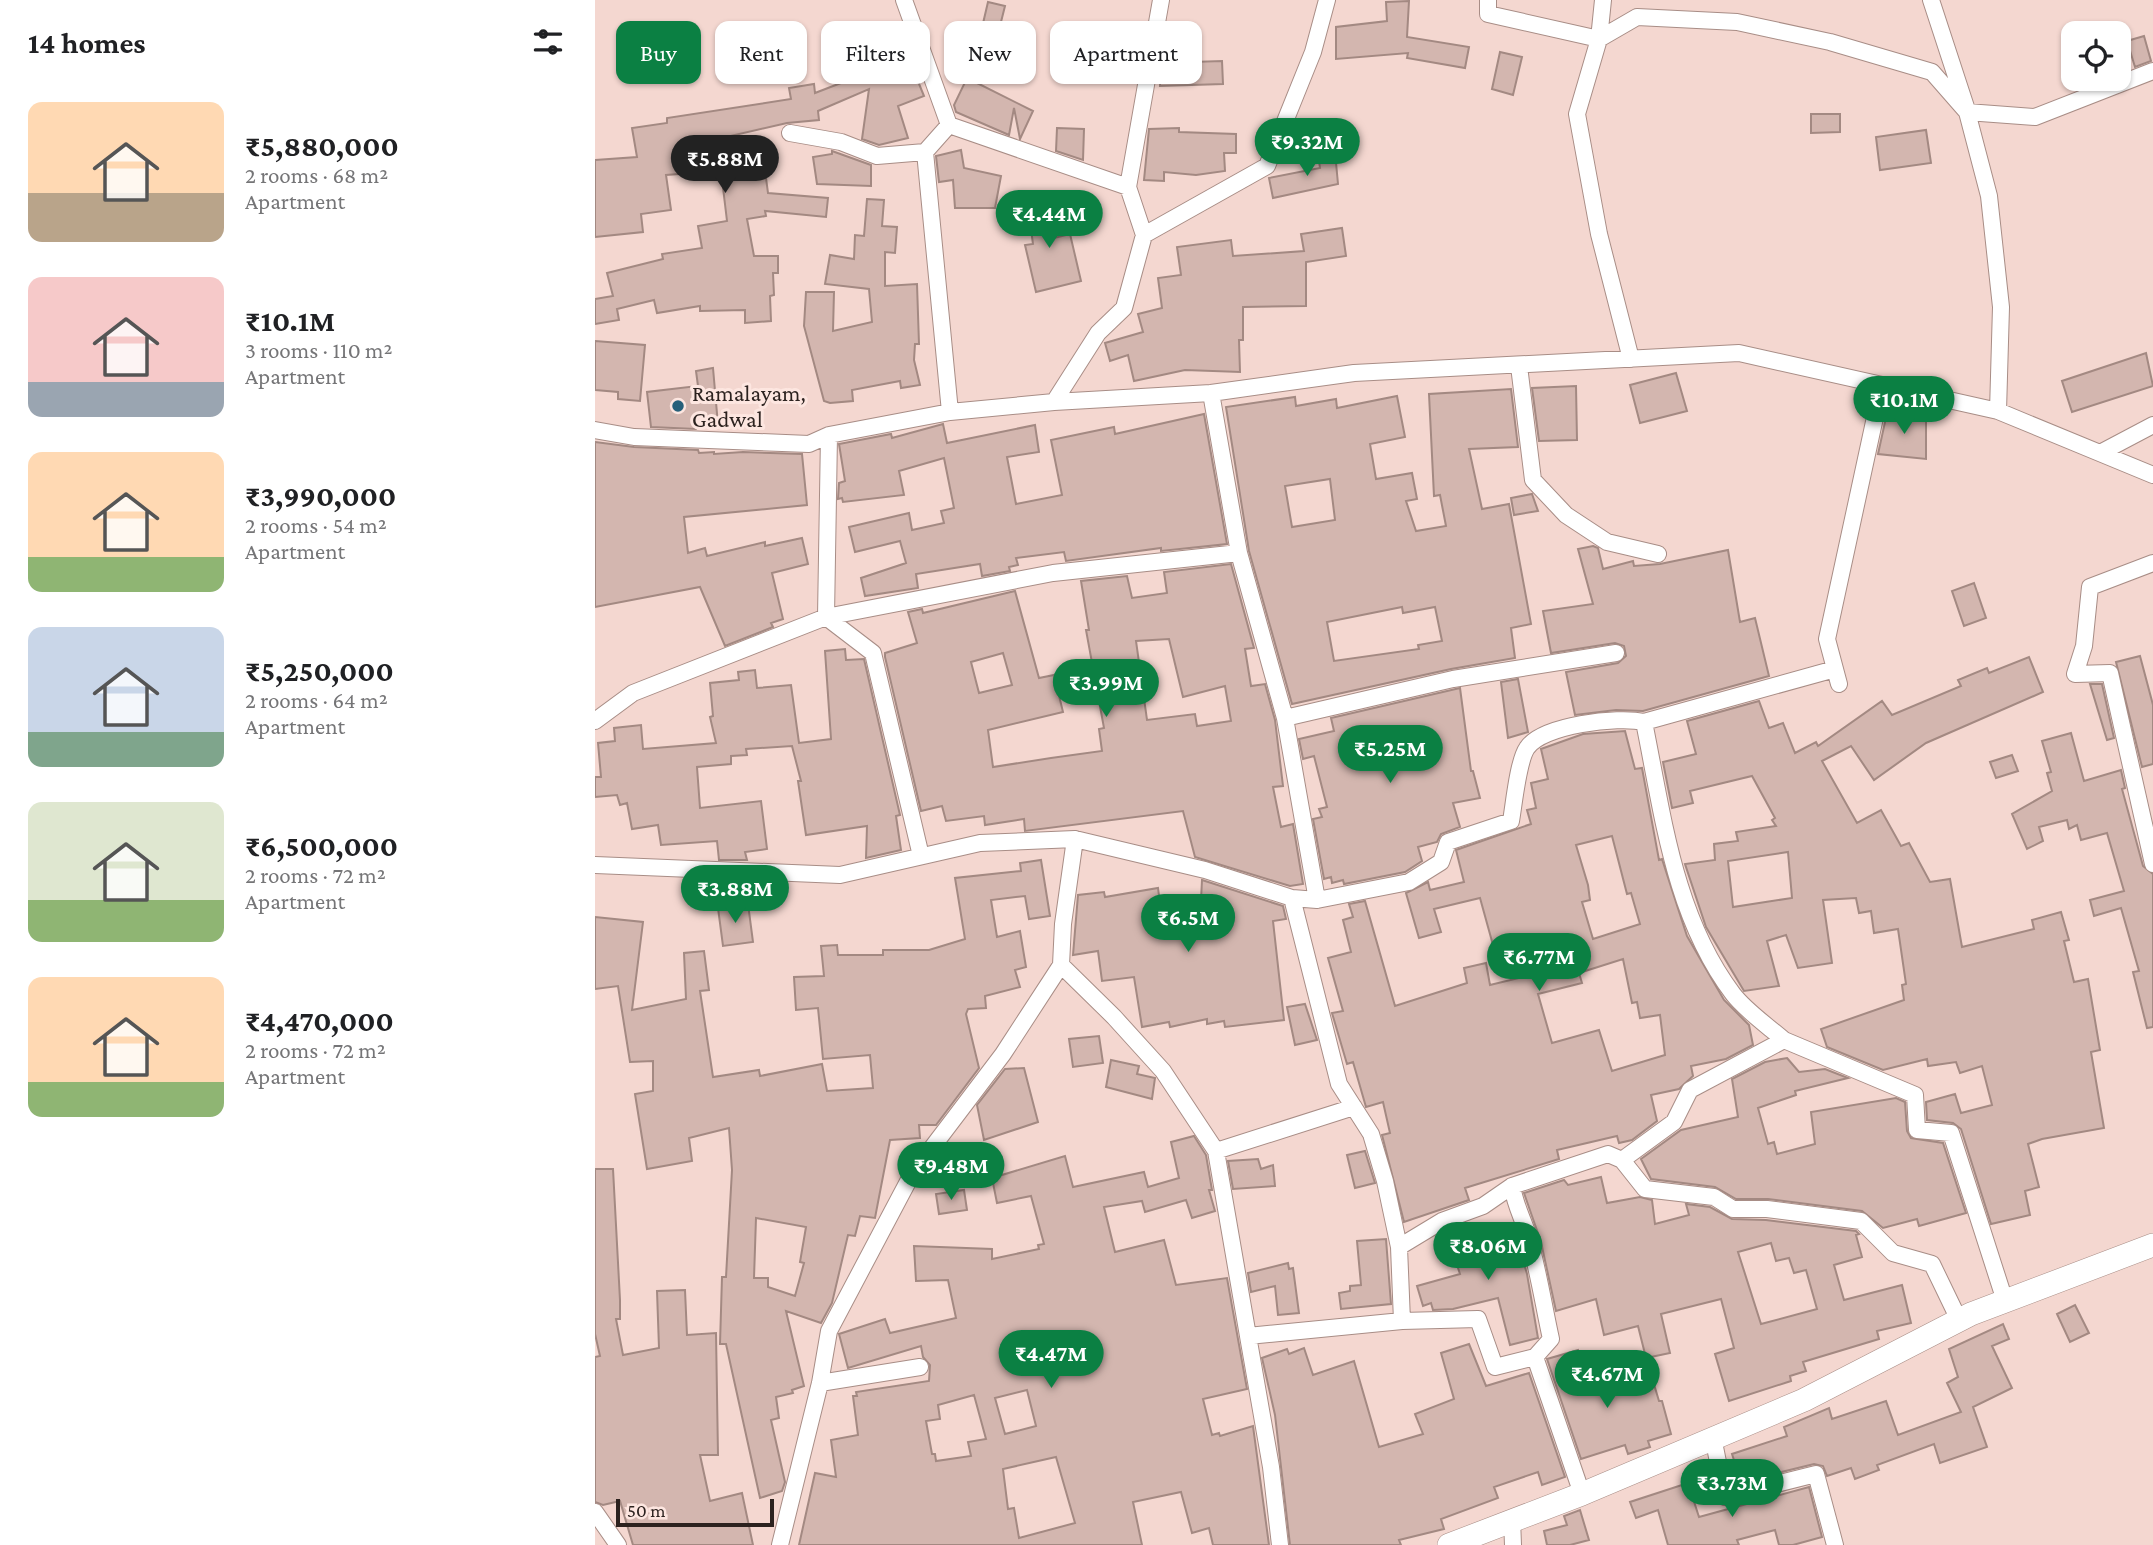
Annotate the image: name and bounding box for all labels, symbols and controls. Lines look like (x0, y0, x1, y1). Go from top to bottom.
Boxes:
chip: Buy (616, 21, 701, 84)
chip: Rent (715, 21, 807, 84)
chip: Filters (821, 21, 930, 84)
chip: New (944, 21, 1036, 84)
chip: Apartment (1050, 21, 1202, 84)
map controls (2061, 21, 2131, 91)
button: locate (2061, 21, 2131, 91)
icon: filters (529, 23, 567, 61)
text: 14 homes (28, 26, 146, 59)
pin: ₹9.32M (1250, 118, 1364, 178)
text: ₹9.32M (1271, 128, 1343, 154)
text: ₹5,880,000 (245, 129, 399, 162)
icon: home (84, 130, 168, 214)
pin: ₹5.88M (668, 136, 782, 195)
text: ₹5.88M (687, 145, 763, 171)
text: 2 rooms · 68 m² (245, 162, 388, 188)
text: Apartment (245, 188, 345, 214)
pin: ₹4.44M (992, 190, 1106, 250)
text: ₹4.44M (1012, 200, 1086, 226)
text: ₹10.1M (245, 304, 335, 337)
icon: home (84, 305, 168, 389)
text: 3 rooms · 110 m² (245, 337, 392, 363)
text: Apartment (245, 363, 345, 389)
pin: ₹10.1M (1847, 376, 1961, 436)
place label: Ramalayam, Gadwal (692, 380, 806, 432)
text: ₹10.1M (1869, 386, 1939, 412)
marker: Ramalayam, Gadwal (670, 398, 686, 414)
text: ₹3,990,000 (245, 479, 396, 512)
icon: home (84, 480, 168, 564)
text: 2 rooms · 54 m² (245, 512, 387, 538)
text: Apartment (245, 538, 345, 564)
text: ₹5,250,000 (245, 654, 394, 687)
icon: home (84, 655, 168, 739)
pin: ₹3.99M (1049, 660, 1163, 719)
text: ₹3.99M (1069, 669, 1143, 695)
text: 2 rooms · 64 m² (245, 687, 388, 713)
text: Apartment (245, 713, 345, 739)
pin: ₹5.25M (1333, 726, 1447, 785)
text: ₹5.25M (1354, 735, 1426, 761)
text: ₹6,500,000 (245, 829, 398, 862)
icon: home (84, 830, 168, 914)
text: 2 rooms · 72 m² (245, 862, 386, 888)
pin: ₹3.88M (678, 866, 792, 925)
text: ₹3.88M (697, 875, 773, 901)
text: Apartment (245, 888, 345, 914)
pin: ₹6.5M (1139, 894, 1237, 954)
text: ₹6.5M (1157, 904, 1219, 930)
pin: ₹6.77M (1482, 934, 1596, 993)
text: ₹6.77M (1503, 943, 1575, 969)
text: ₹4,470,000 (245, 1004, 394, 1037)
icon: home (84, 1005, 168, 1089)
text: 2 rooms · 72 m² (245, 1037, 386, 1063)
text: Apartment (245, 1063, 345, 1089)
pin: ₹9.48M (894, 1142, 1008, 1202)
text: ₹9.48M (913, 1152, 989, 1178)
pin: ₹8.06M (1431, 1222, 1545, 1282)
text: ₹8.06M (1449, 1232, 1527, 1258)
pin: ₹4.47M (994, 1330, 1108, 1390)
text: ₹4.47M (1015, 1340, 1087, 1366)
pin: ₹4.67M (1550, 1350, 1664, 1410)
text: ₹4.67M (1571, 1360, 1643, 1386)
pin: ₹3.73M (1675, 1460, 1789, 1519)
text: ₹3.73M (1697, 1469, 1767, 1495)
scale bar (616, 1496, 773, 1528)
text: 50 m (627, 1500, 666, 1521)

